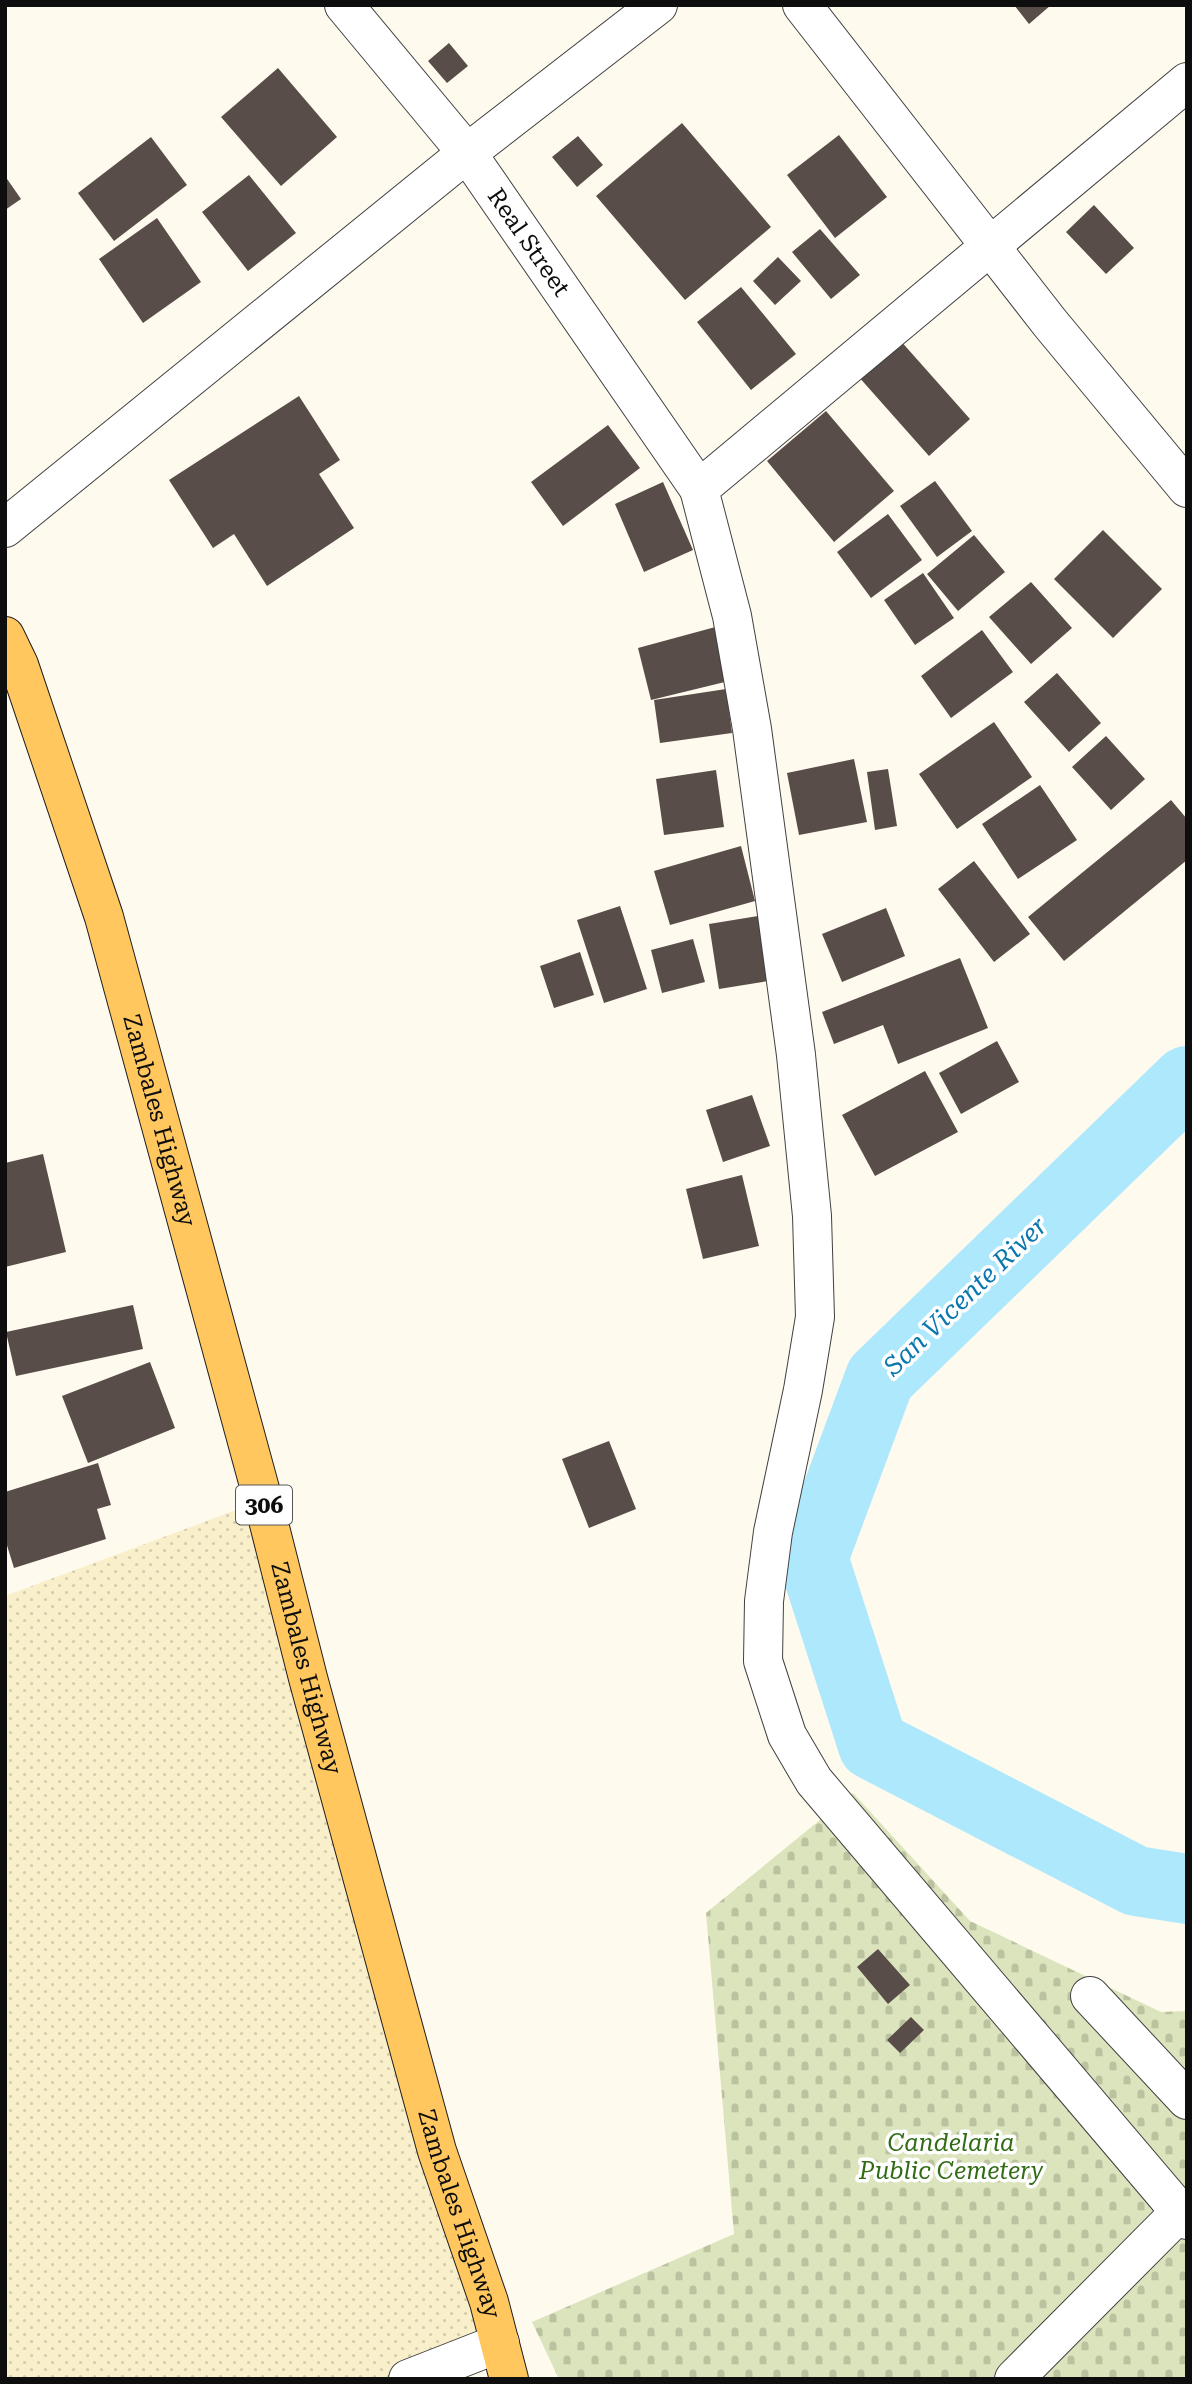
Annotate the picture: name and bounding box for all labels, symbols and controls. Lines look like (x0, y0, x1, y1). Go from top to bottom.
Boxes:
street label: Real Street (482, 183, 576, 302)
street label: Zambales Highway (117, 1011, 202, 1230)
water label: San Vicente River (877, 1210, 1053, 1382)
road number: 306 (236, 1486, 292, 1524)
street label: Zambales Highway (265, 1559, 348, 1778)
street label: Zambales Highway (412, 2106, 507, 2322)
park label: Candelaria Public Cemetery (858, 2129, 1044, 2185)

